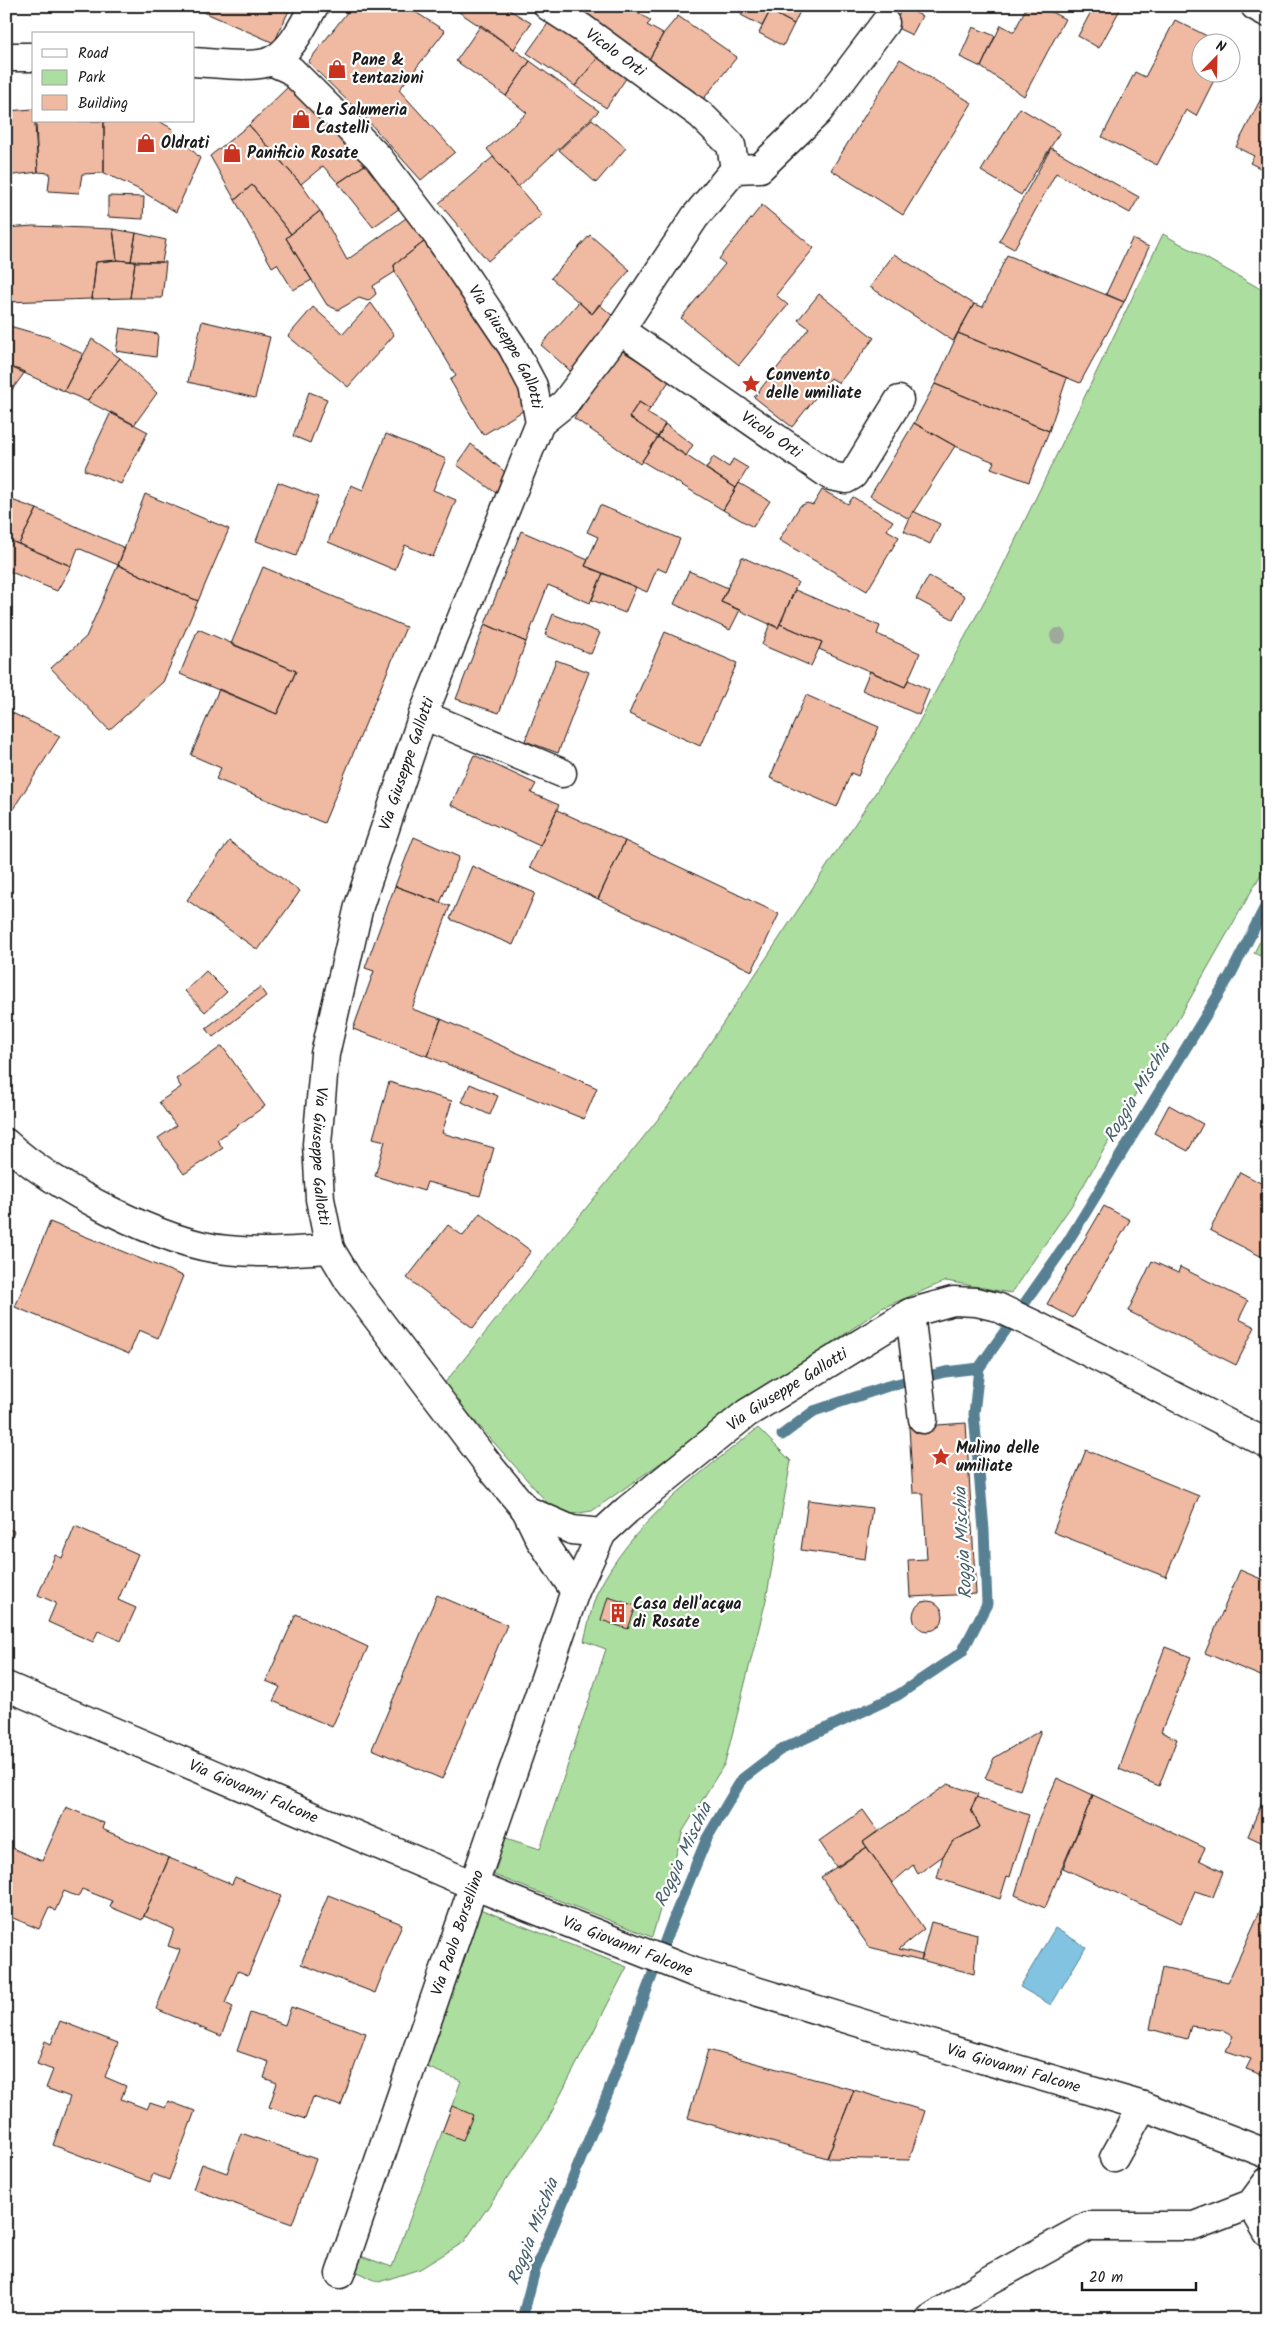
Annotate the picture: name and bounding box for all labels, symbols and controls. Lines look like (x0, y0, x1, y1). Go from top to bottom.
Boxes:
street label: Vicolo Orti (580, 22, 652, 84)
legend (32, 32, 195, 122)
north arrow (1192, 32, 1242, 82)
text: N (1212, 35, 1229, 59)
text: Road (78, 42, 109, 66)
place label: Pane & tentazioni (352, 48, 424, 91)
shop icon: Pane & tentazioni (326, 58, 348, 80)
text: Park (78, 66, 106, 90)
text: Building (78, 92, 128, 116)
place label: La Salumeria Castelli (316, 98, 407, 141)
shop icon: La Salumeria Castelli (290, 108, 312, 130)
place label: Oldrati (161, 131, 210, 156)
shop icon: Oldrati (135, 132, 157, 154)
place label: Panificio Rosate (247, 141, 358, 166)
shop icon: Panificio Rosate (221, 142, 243, 164)
street label: Via Giuseppe Gallotti (462, 280, 550, 412)
place label: Convento delle umiliate (766, 363, 862, 406)
place icon: Convento delle umiliate (740, 373, 762, 395)
street label: Vicolo Orti (736, 405, 808, 465)
street label: Via Giuseppe Gallotti (373, 693, 442, 834)
water label: Roggia Mischia (1097, 1036, 1180, 1149)
street label: Via Giuseppe Gallotti (304, 1086, 338, 1229)
street label: Via Giuseppe Gallotti (721, 1341, 853, 1437)
place label: Mulino delle umiliate (956, 1436, 1040, 1479)
place icon: Mulino delle umiliate (930, 1446, 952, 1468)
water label: Roggia Mischia (947, 1485, 981, 1600)
place label: Casa dell'acqua di Rosate (633, 1592, 742, 1635)
building icon: Casa dell'acqua di Rosate (607, 1602, 629, 1624)
street label: Via Giovanni Falcone (185, 1753, 322, 1830)
water label: Roggia Mischia (647, 1797, 722, 1912)
street label: Via Paolo Borsellino (424, 1866, 491, 1999)
street label: Via Giovanni Falcone (559, 1909, 697, 1983)
street label: Via Giovanni Falcone (944, 2037, 1084, 2100)
water label: Roggia Mischia (500, 2173, 568, 2290)
scale bar (1082, 2260, 1195, 2292)
text: 20 m (1089, 2266, 1123, 2290)

